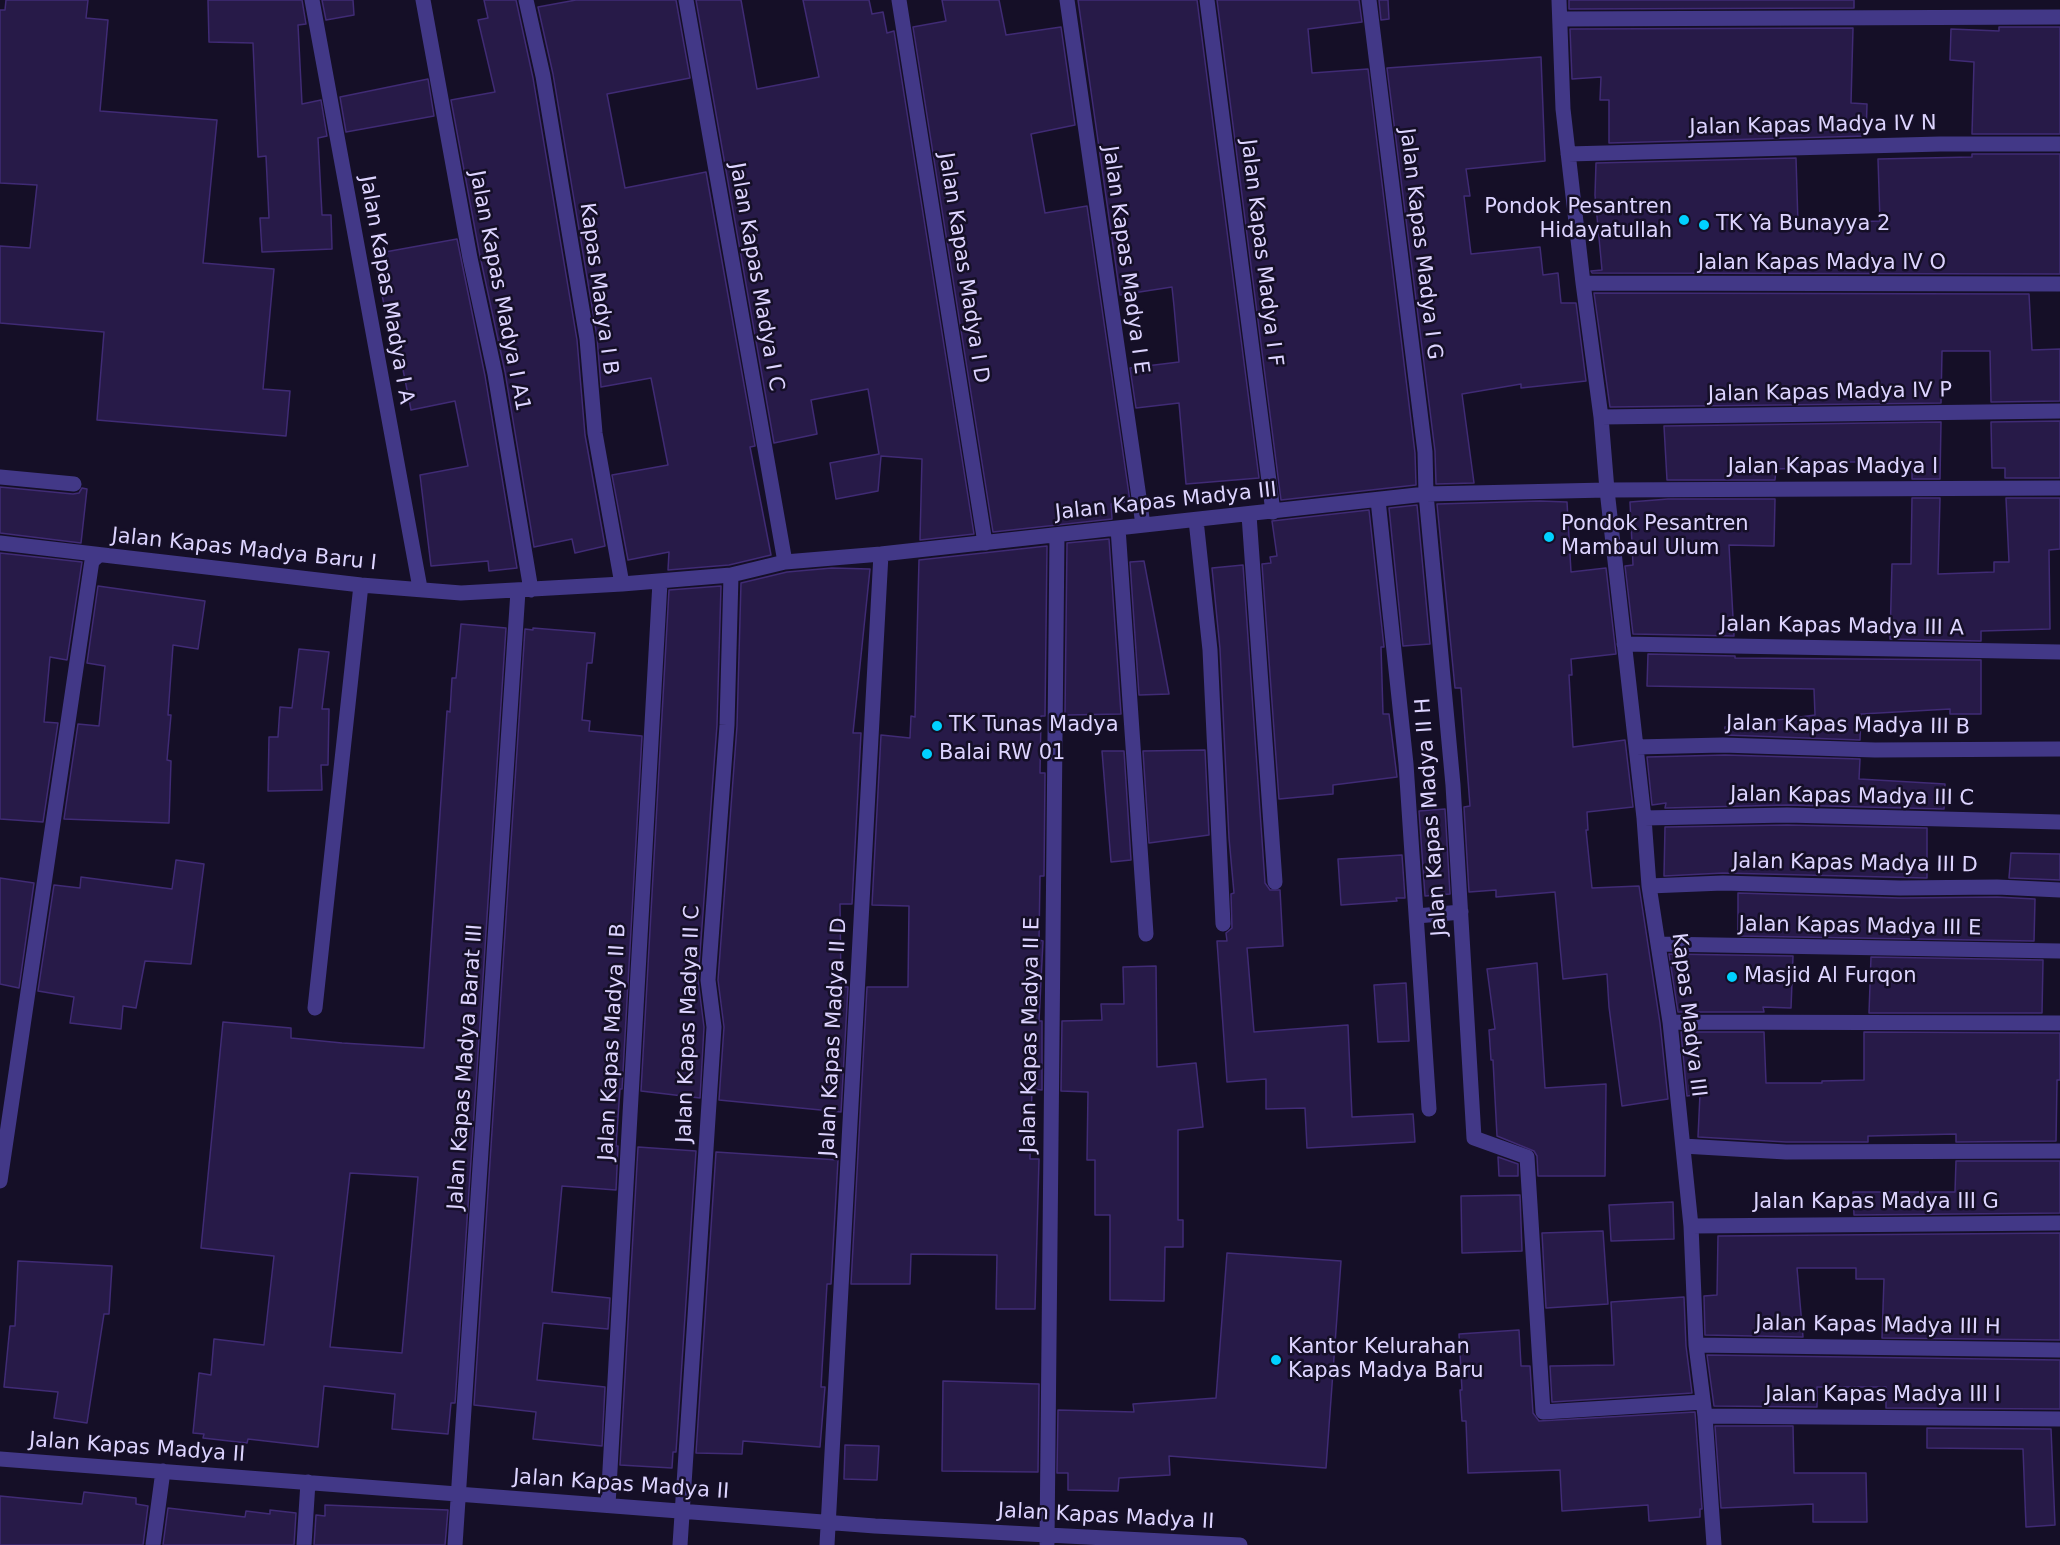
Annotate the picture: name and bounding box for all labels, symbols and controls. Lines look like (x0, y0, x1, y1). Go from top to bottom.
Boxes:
street label: Jalan Kapas Madya IV N (1689, 111, 1937, 141)
street label: Jalan Kapas Madya I G (1393, 127, 1447, 361)
street label: Jalan Kapas Madya I F (1235, 138, 1287, 368)
street label: Jalan Kapas Madya I E (1096, 144, 1154, 376)
street label: Jalan Kapas Madya I D (932, 151, 994, 385)
street label: Jalan Kapas Madya I C (723, 161, 789, 393)
street label: Jalan Kapas Madya I A1 (463, 168, 535, 414)
street label: Jalan Kapas Madya I A (354, 174, 418, 406)
place label: Pondok Pesantren Hidayatullah (1484, 195, 1672, 245)
street label: Kapas Madya I B (573, 201, 623, 377)
place label: TK Ya Bunayya 2 (1716, 212, 1890, 238)
marker: Pondok Pesantren Hidayatullah (1677, 213, 1691, 227)
marker: TK Ya Bunayya 2 (1697, 218, 1711, 232)
street label: Jalan Kapas Madya IV O (1698, 251, 1946, 277)
street label: Jalan Kapas Madya IV P (1708, 378, 1952, 408)
street label: Jalan Kapas Madya I (1728, 455, 1938, 481)
street label: Jalan Kapas Madya III (1054, 478, 1278, 526)
place label: Pondok Pesantren Mambaul Ulum (1561, 512, 1749, 562)
street label: Jalan Kapas Madya Baru I (110, 524, 378, 576)
marker: Pondok Pesantren Mambaul Ulum (1542, 530, 1556, 544)
street label: Jalan Kapas Madya III A (1720, 612, 1964, 642)
street label: Jalan Kapas Madya II H (1411, 697, 1453, 937)
street label: Jalan Kapas Madya III B (1726, 711, 1970, 741)
place label: TK Tunas Madya (949, 713, 1119, 739)
marker: TK Tunas Madya (930, 719, 944, 733)
place label: Balai RW 01 (939, 741, 1065, 767)
marker: Balai RW 01 (920, 747, 934, 761)
street label: Jalan Kapas Madya III C (1730, 782, 1974, 812)
street label: Jalan Kapas Madya III D (1732, 849, 1978, 879)
street label: Jalan Kapas Madya II C (672, 905, 706, 1143)
street label: Jalan Kapas Madya III E (1738, 912, 1982, 942)
street label: Jalan Kapas Madya II D (815, 917, 853, 1157)
street label: Jalan Kapas Madya II E (1016, 917, 1046, 1153)
street label: Jalan Kapas Madya Barat III (443, 923, 489, 1211)
street label: Jalan Kapas Madya II B (594, 923, 632, 1161)
street label: Kapas Madya III (1665, 932, 1711, 1098)
place label: Masjid Al Furqon (1744, 964, 1916, 990)
marker: Masjid Al Furqon (1725, 970, 1739, 984)
street label: Jalan Kapas Madya III G (1753, 1190, 1999, 1216)
street label: Jalan Kapas Madya III H (1755, 1311, 2001, 1341)
place label: Kantor Kelurahan Kapas Madya Baru (1288, 1335, 1484, 1385)
marker: Kantor Kelurahan Kapas Madya Baru (1269, 1353, 1283, 1367)
street label: Jalan Kapas Madya III I (1765, 1383, 2001, 1409)
street label: Jalan Kapas Madya II (28, 1428, 246, 1468)
street label: Jalan Kapas Madya II (512, 1465, 730, 1505)
street label: Jalan Kapas Madya II (997, 1499, 1215, 1535)

